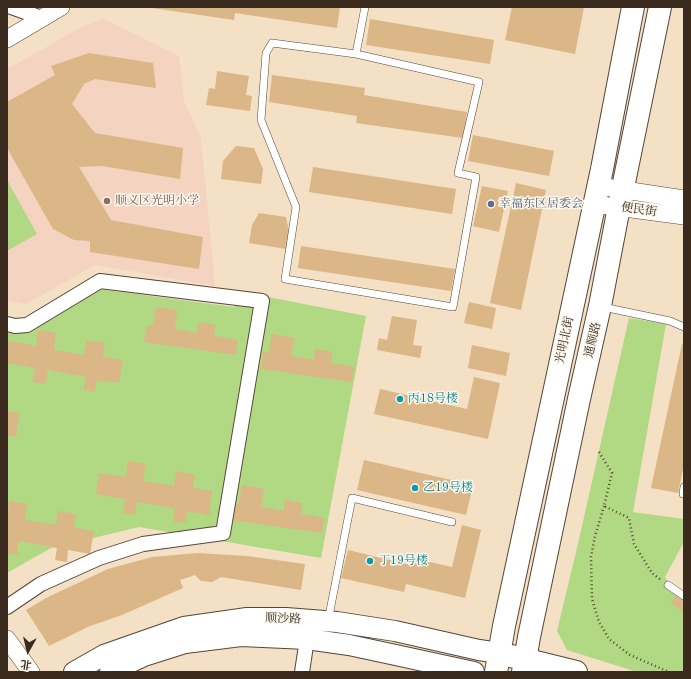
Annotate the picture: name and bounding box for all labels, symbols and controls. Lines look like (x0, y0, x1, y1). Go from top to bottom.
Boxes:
place label: 顺义区光明小学 (115, 194, 199, 208)
marker: 顺义区光明小学 (102, 196, 112, 206)
place label: 幸福东区居委会 (499, 197, 583, 211)
marker: 幸福东区居委会 (486, 199, 496, 209)
street label: 便民街 (620, 200, 658, 220)
street label: 光明北街 (553, 315, 577, 365)
street label: 通顺路 (582, 321, 604, 359)
place label: 丙18号楼 (408, 392, 458, 406)
marker: 丙18号楼 (395, 394, 405, 404)
place label: 乙19号楼 (423, 481, 473, 495)
marker: 乙19号楼 (410, 483, 420, 493)
place label: 丁19号楼 (378, 554, 428, 568)
marker: 丁19号楼 (365, 556, 375, 566)
street label: 顺沙路 (265, 611, 301, 627)
north arrow (8, 631, 48, 671)
text: 北 (20, 657, 32, 670)

